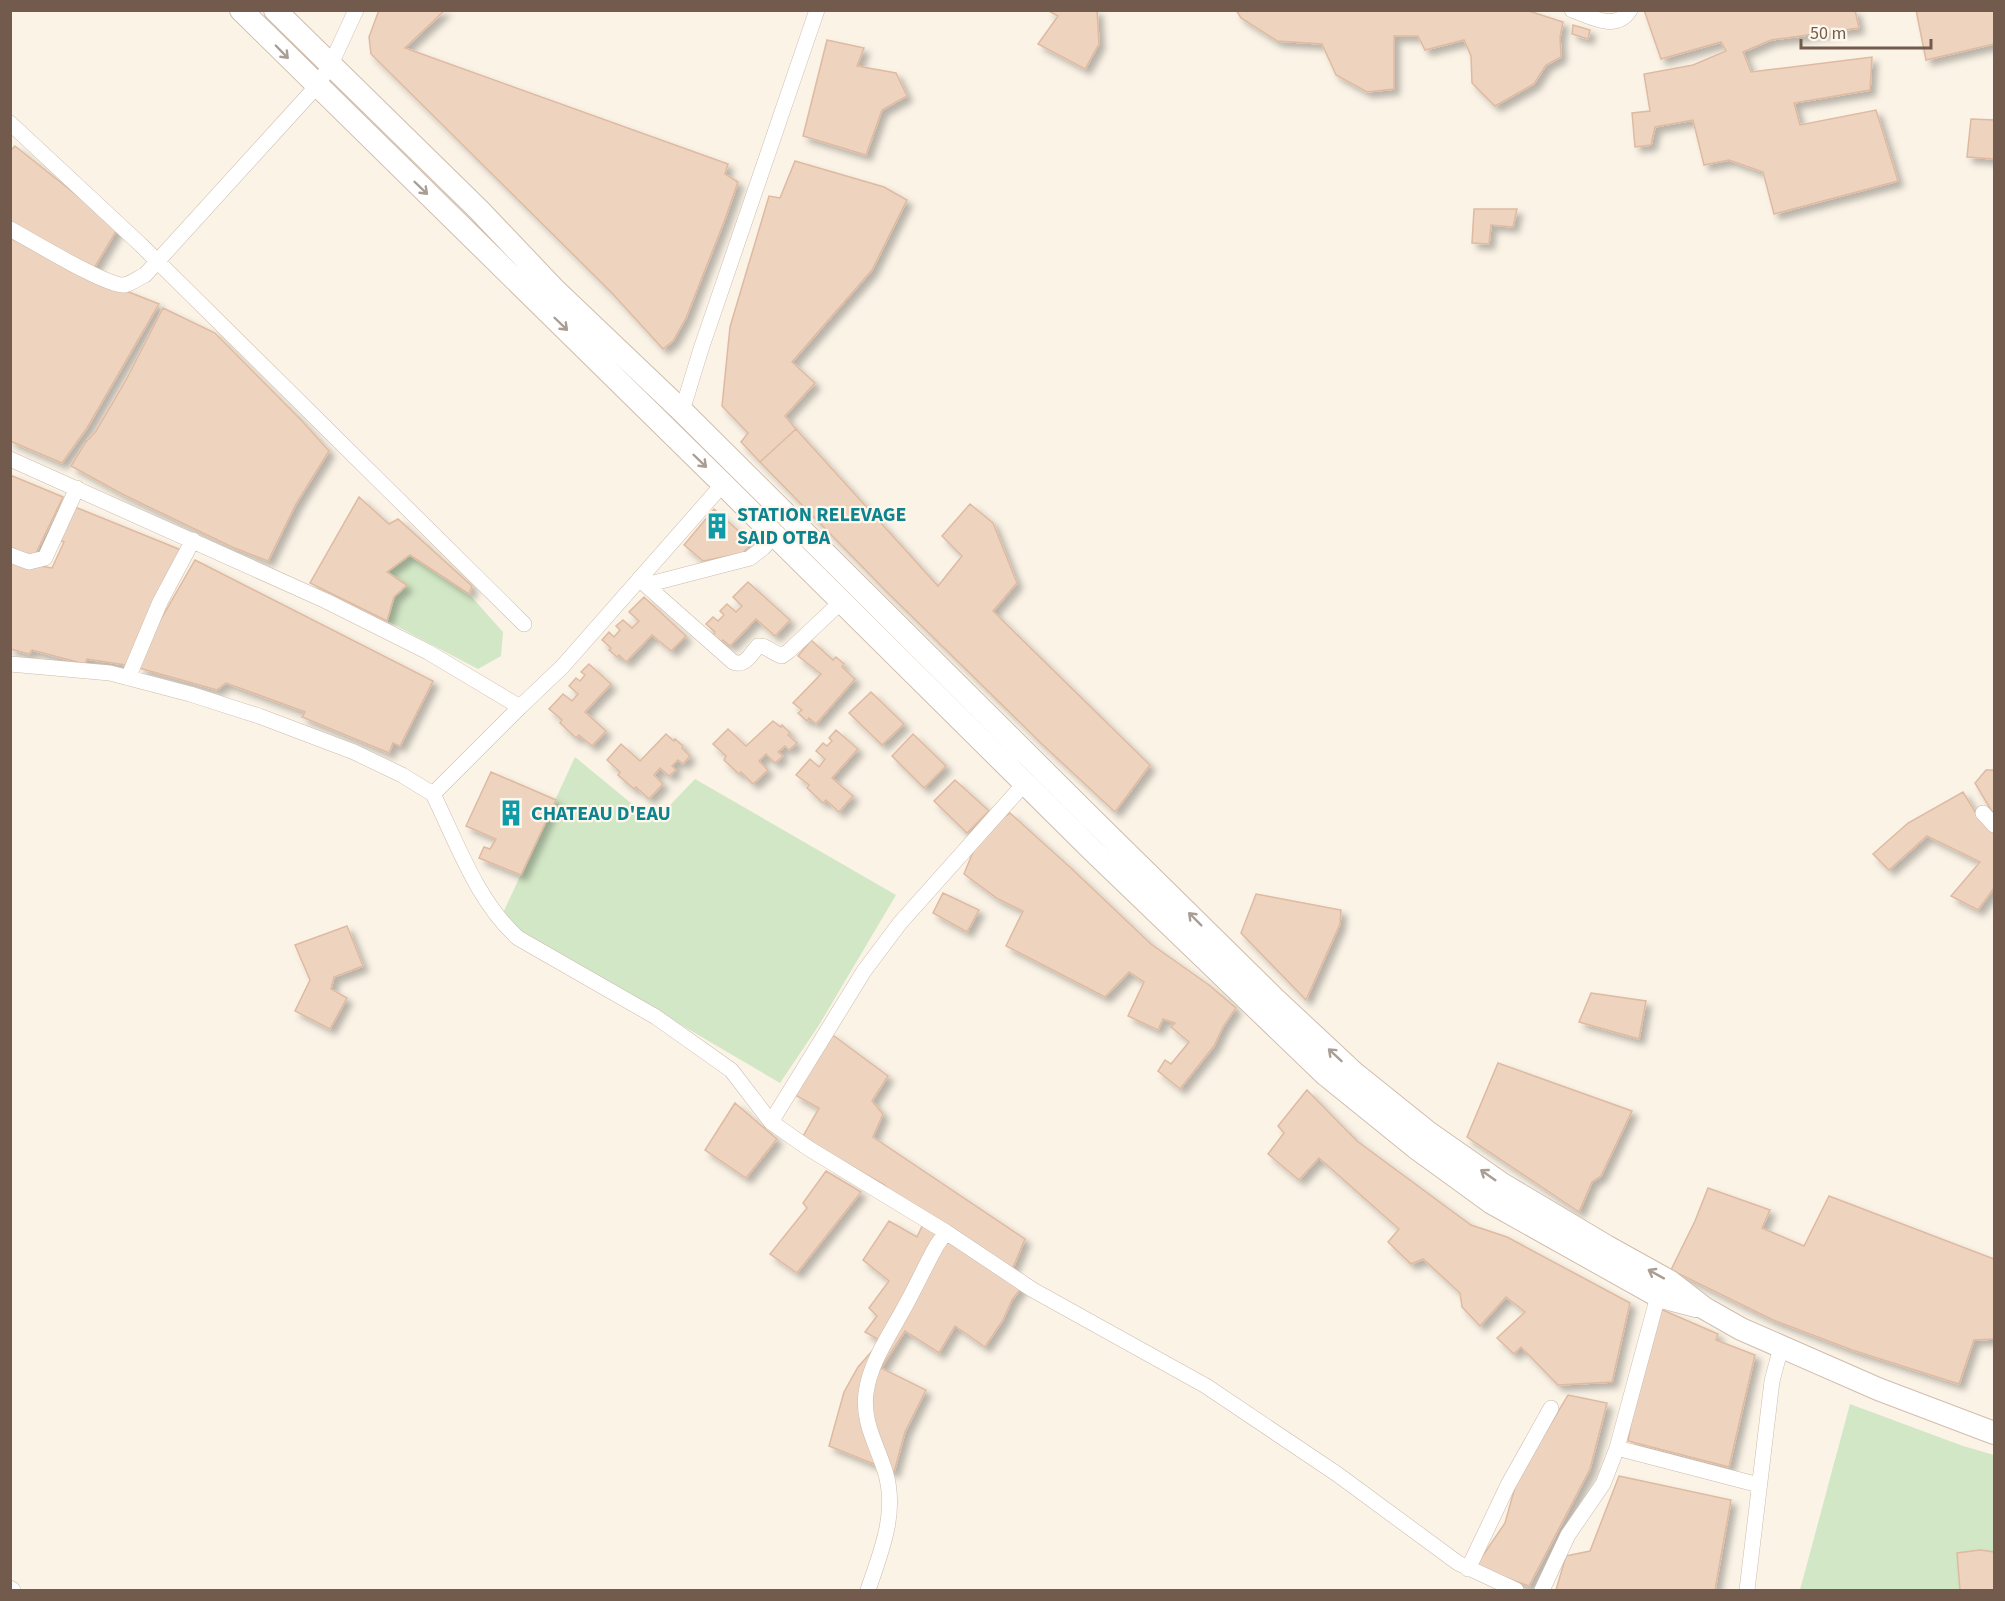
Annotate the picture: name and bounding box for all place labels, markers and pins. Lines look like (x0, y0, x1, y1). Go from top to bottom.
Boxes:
place label: STATION RELEVAGE SAID OTBA (737, 501, 906, 552)
building icon: STATION RELEVAGE SAID OTBA (702, 511, 732, 541)
building icon: CHATEAU D'EAU (496, 798, 526, 828)
place label: CHATEAU D'EAU (531, 800, 671, 828)

